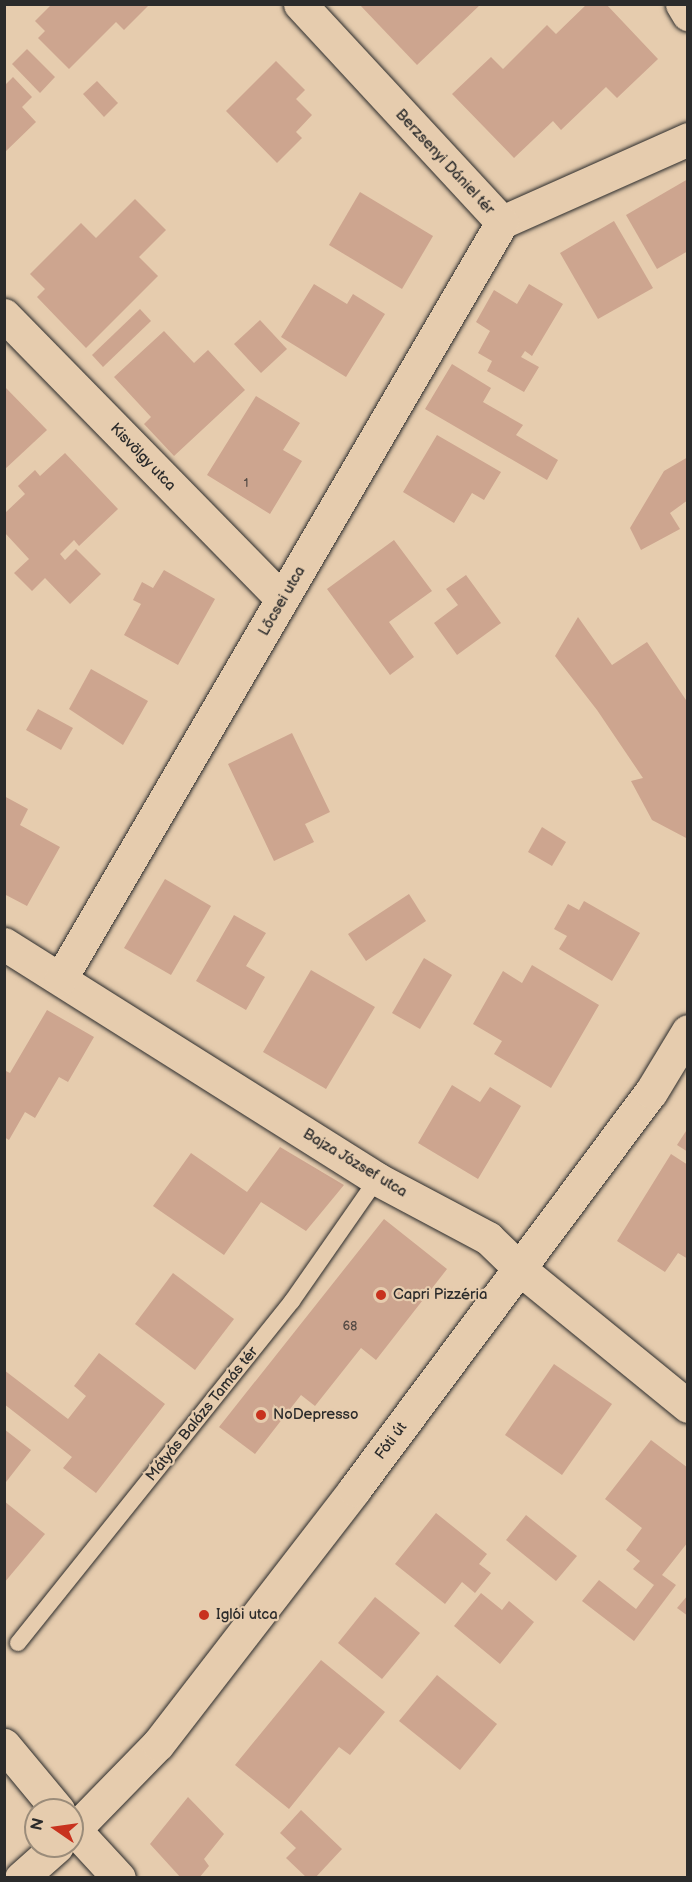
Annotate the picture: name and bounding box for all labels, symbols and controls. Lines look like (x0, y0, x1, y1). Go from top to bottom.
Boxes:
street label: Berzsenyi Dániel tér (392, 106, 498, 218)
street label: Kisvölgy utca (106, 419, 180, 495)
house number: 1 (244, 477, 248, 491)
street label: Lőcsei utca (255, 563, 309, 639)
street label: Bajza József utca (299, 1125, 411, 1201)
place label: Capri Pizzéria (393, 1286, 487, 1304)
marker: Capri Pizzéria (374, 1288, 388, 1302)
house number: 68 (343, 1320, 357, 1334)
street label: Mátyás Balázs Tamás tér (142, 1343, 262, 1485)
place label: NoDepresso (273, 1406, 358, 1424)
marker: NoDepresso (254, 1408, 268, 1422)
street label: Fóti út (371, 1419, 411, 1463)
place label: Iglói utca (216, 1606, 278, 1624)
marker: Iglói utca (197, 1608, 211, 1622)
north arrow (24, 1798, 84, 1858)
text: N (27, 1816, 49, 1832)

